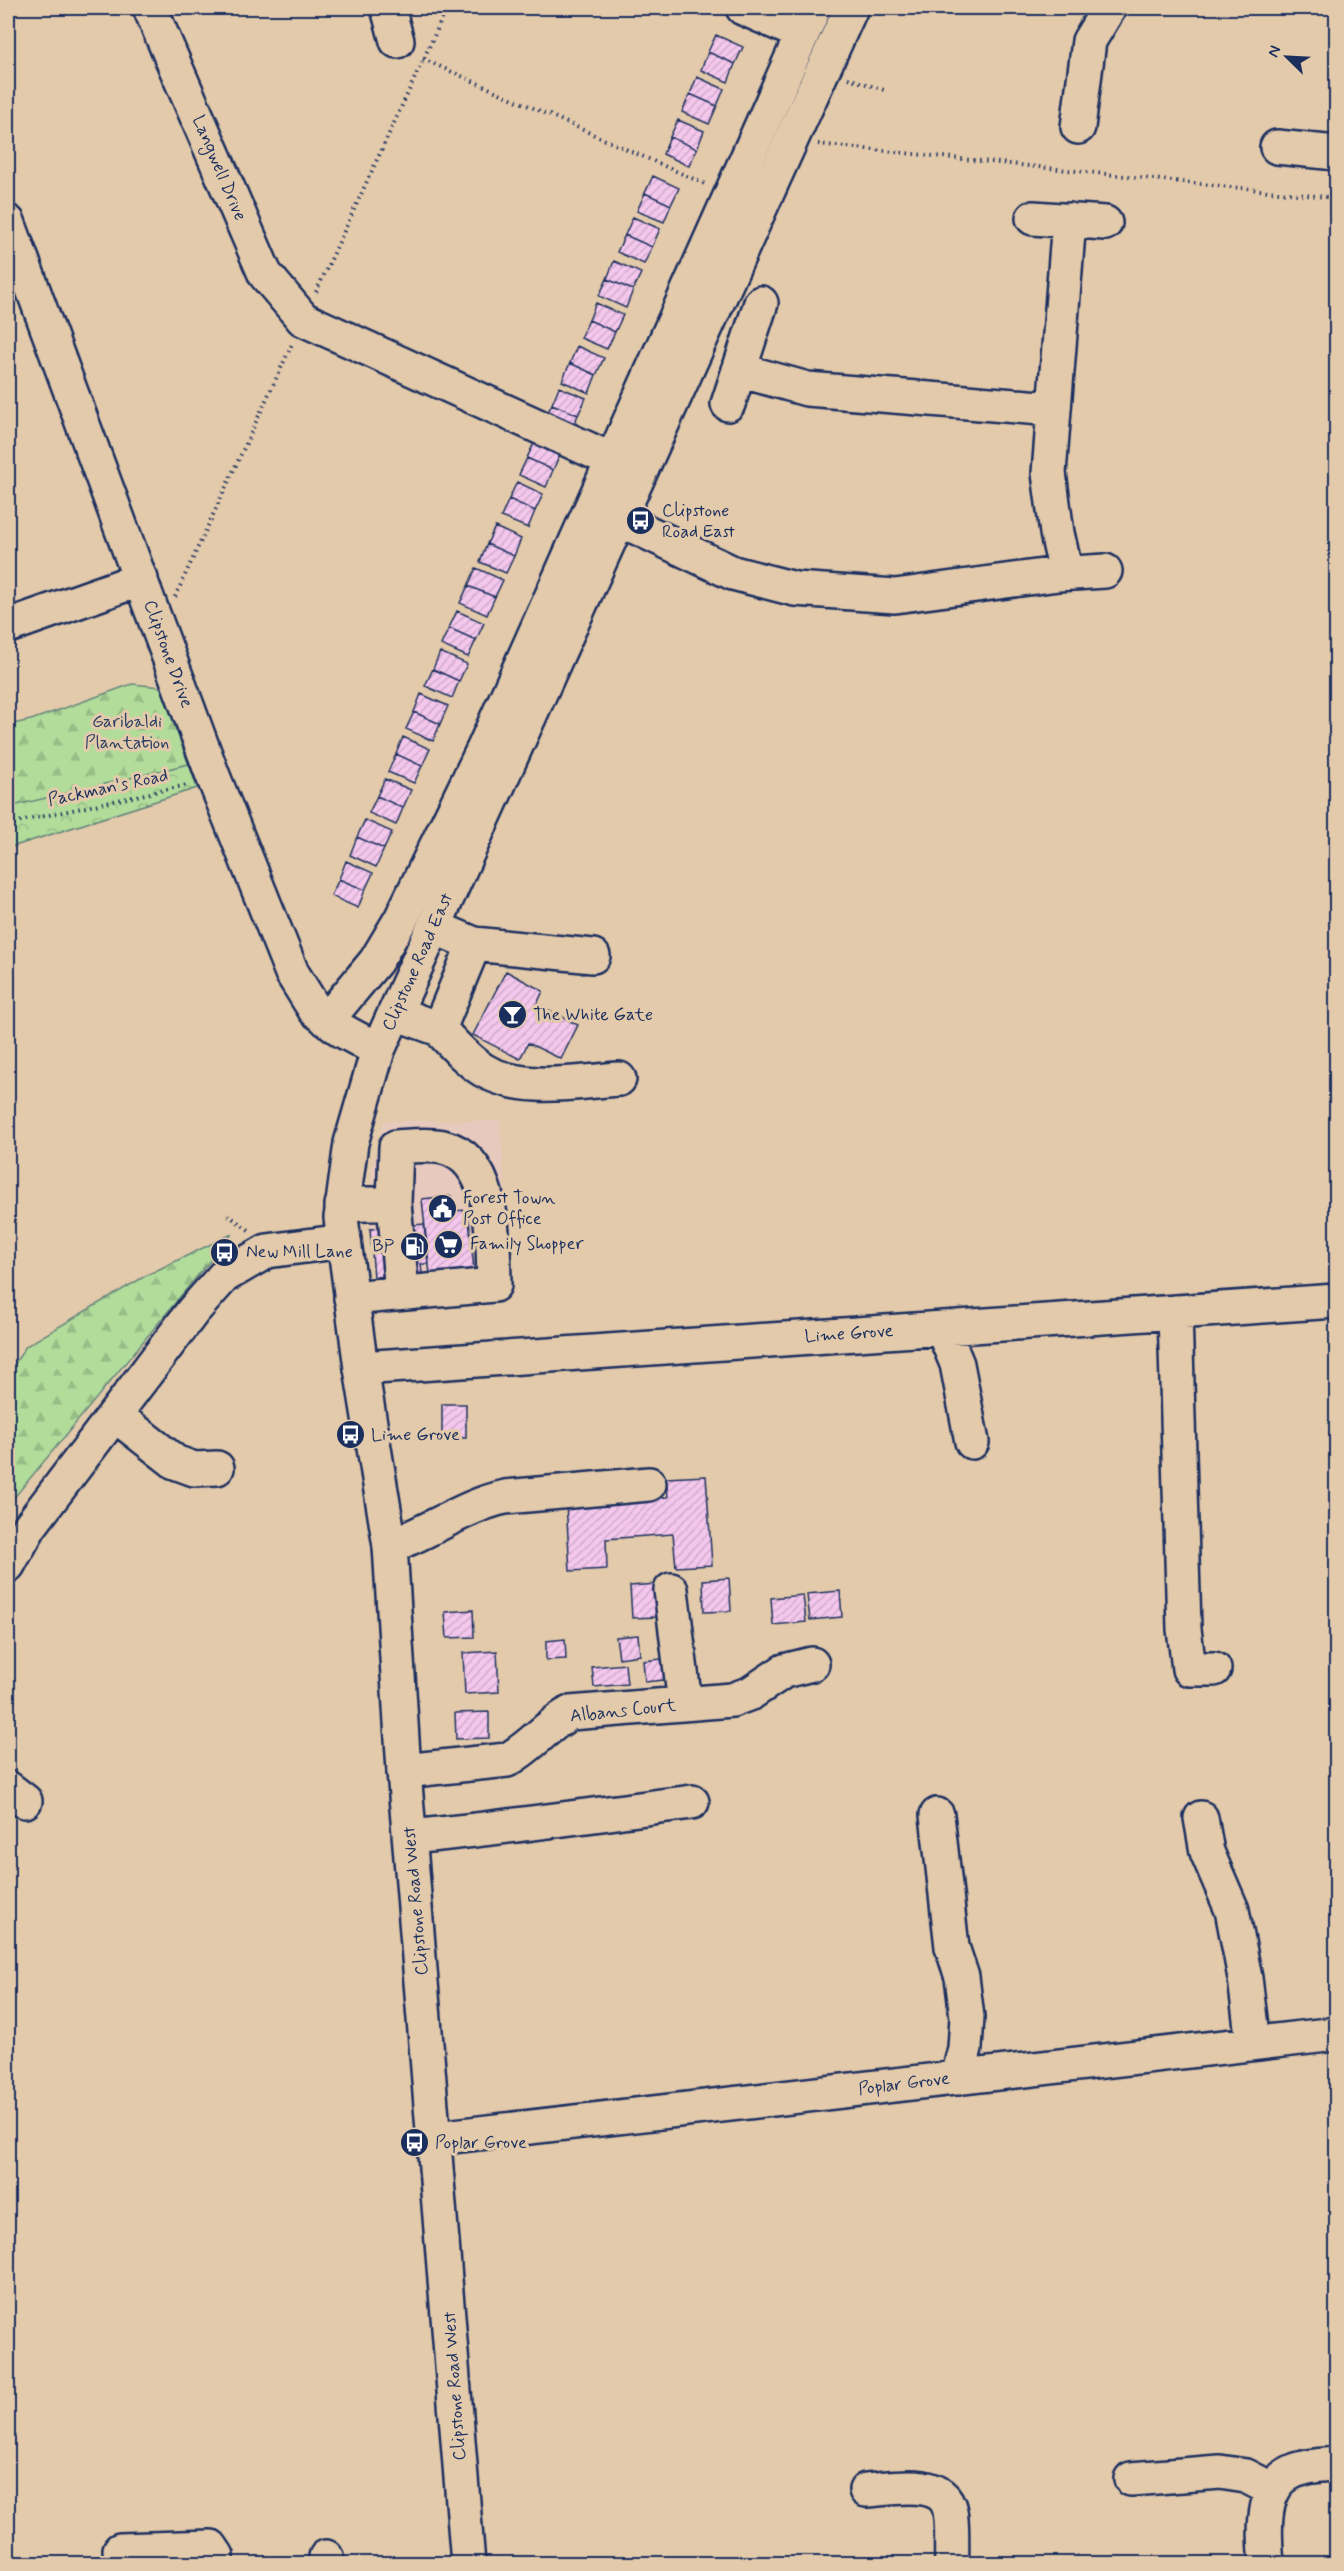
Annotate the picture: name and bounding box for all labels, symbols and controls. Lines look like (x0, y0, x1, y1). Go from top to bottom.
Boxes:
north arrow (1257, 27, 1317, 87)
text: N (1263, 42, 1286, 61)
street label: Langwell Drive (185, 112, 252, 225)
place label: Clipstone Road East (662, 499, 736, 544)
bus stop icon: Clipstone Road East (625, 505, 657, 537)
street label: Clipstone Drive (137, 597, 199, 711)
park label: Garibaldi Plantation (85, 710, 169, 755)
street label: Packman's Road (46, 764, 170, 812)
street label: Clipstone Road East (377, 889, 459, 1035)
bar icon: The White Gate (496, 999, 528, 1031)
place label: The White Gate (533, 1003, 653, 1027)
place label: Forest Town Post Office (463, 1186, 555, 1231)
public building icon: Forest Town Post Office (426, 1192, 458, 1224)
supermarket icon: Family Shopper (433, 1228, 465, 1260)
fuel station icon: BP (399, 1230, 431, 1262)
place label: Family Shopper (470, 1232, 584, 1256)
place label: BP (372, 1234, 395, 1258)
bus stop icon: New Mill Lane (209, 1236, 241, 1268)
place label: New Mill Lane (246, 1240, 353, 1264)
street label: Lime Grove (804, 1319, 894, 1349)
bus stop icon: Lime Grove (334, 1419, 366, 1451)
place label: Lime Grove (371, 1423, 460, 1447)
street label: Albans Court (569, 1693, 678, 1728)
street label: Clipstone Road West (397, 1825, 434, 1977)
street label: Poplar Grove (857, 2066, 951, 2102)
bus stop icon: Poplar Grove (398, 2127, 430, 2159)
place label: Poplar Grove (435, 2131, 527, 2155)
street label: Clipstone Road West (438, 2310, 472, 2461)

